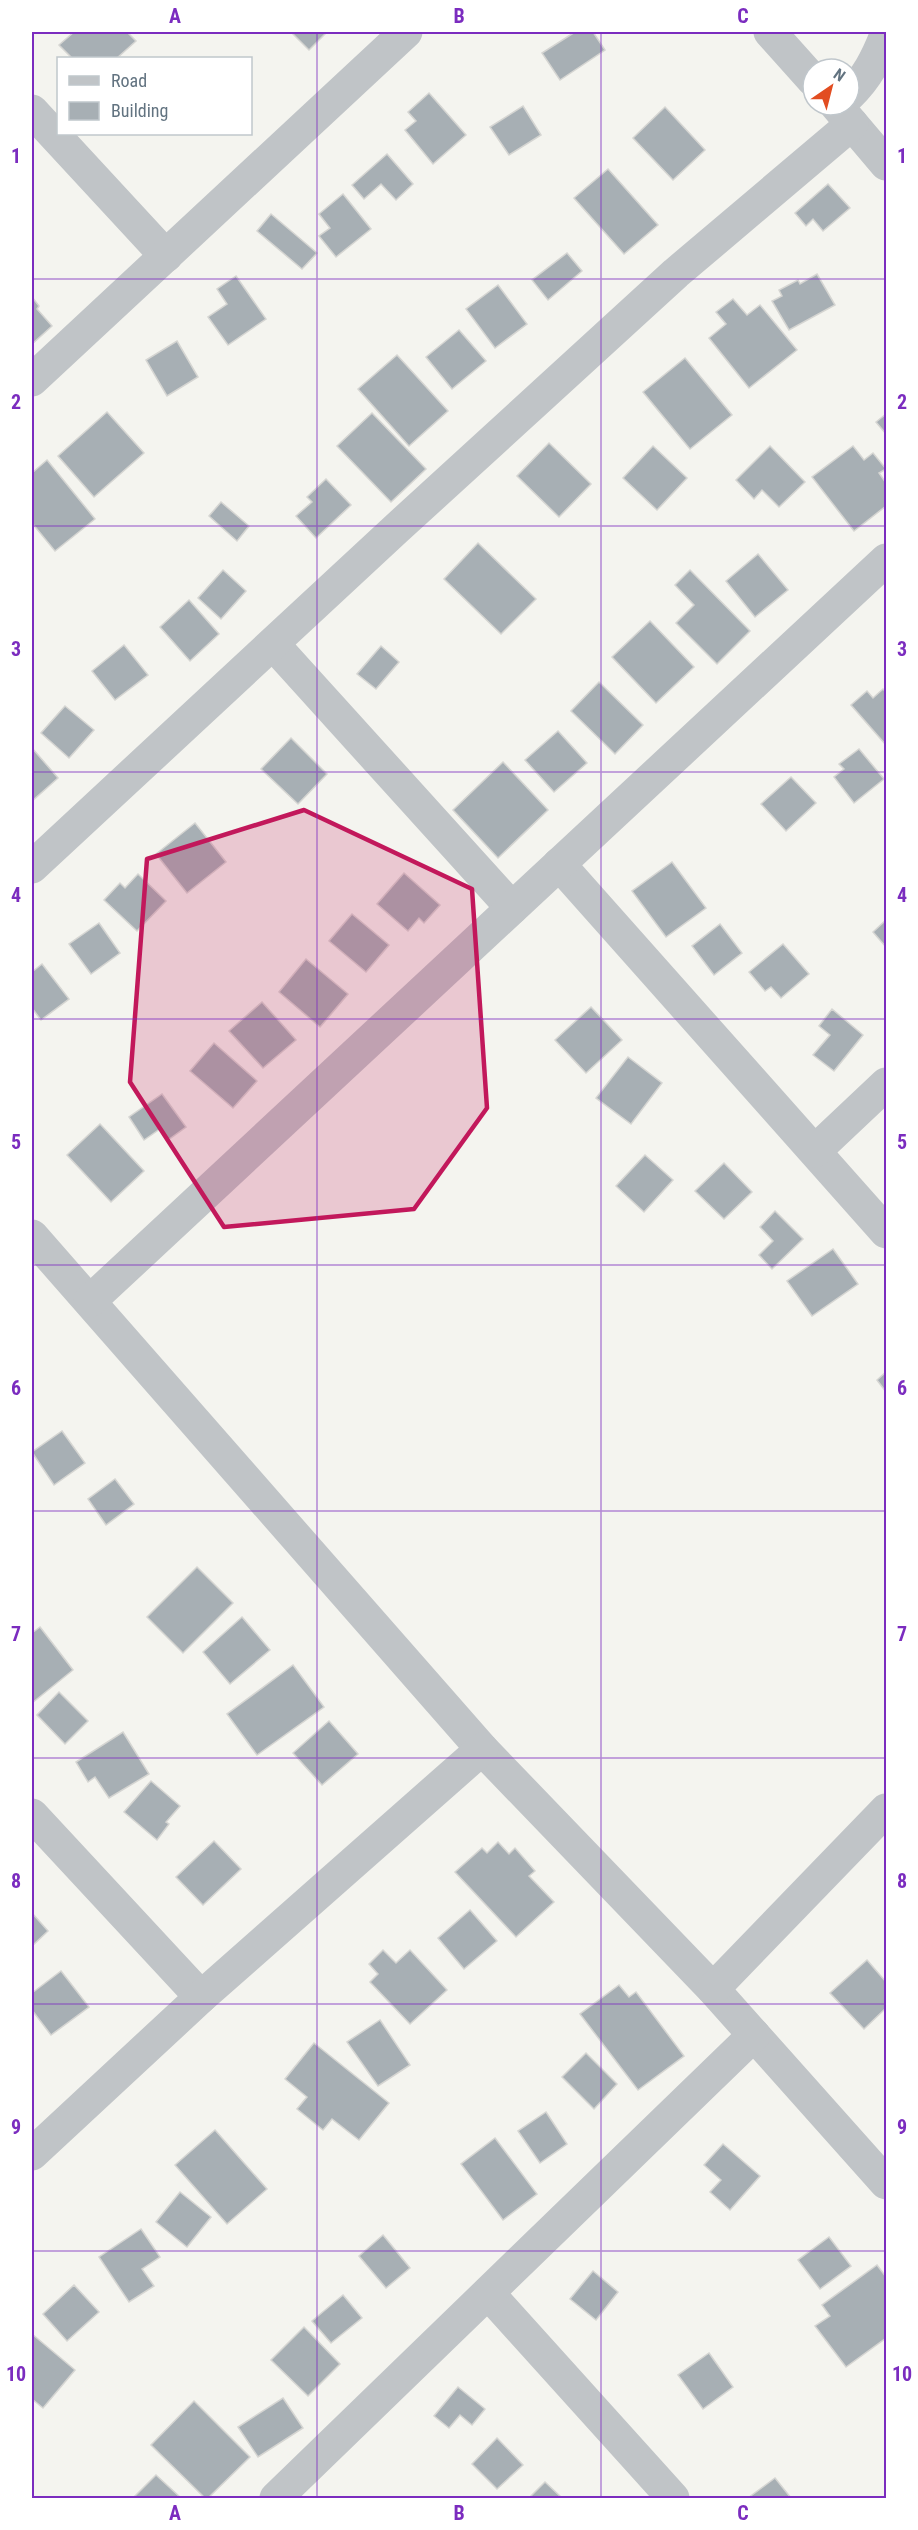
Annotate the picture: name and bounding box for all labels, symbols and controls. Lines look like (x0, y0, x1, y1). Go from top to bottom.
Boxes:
text: A (169, 4, 181, 28)
text: B (453, 4, 465, 28)
text: C (737, 4, 749, 28)
legend (57, 57, 252, 135)
north arrow (801, 57, 861, 117)
text: N (830, 65, 849, 86)
text: Road (111, 70, 147, 91)
text: Building (111, 100, 168, 121)
text: 1 (11, 144, 21, 168)
text: 1 (897, 144, 907, 168)
text: 2 (11, 390, 21, 414)
text: 2 (897, 390, 907, 414)
text: 3 (11, 637, 21, 661)
text: 3 (897, 637, 907, 661)
text: 4 (11, 883, 21, 907)
text: 4 (897, 883, 907, 907)
text: 5 (11, 1130, 21, 1154)
text: 5 (897, 1130, 907, 1154)
text: 6 (11, 1376, 21, 1400)
text: 6 (897, 1376, 907, 1400)
text: 7 (11, 1622, 21, 1646)
text: 7 (897, 1622, 907, 1646)
text: 8 (11, 1869, 21, 1893)
text: 8 (897, 1869, 907, 1893)
text: 9 (11, 2115, 21, 2139)
text: 9 (897, 2115, 907, 2139)
text: 10 (6, 2362, 26, 2386)
text: 10 (892, 2362, 912, 2386)
text: A (169, 2501, 181, 2525)
text: B (453, 2501, 465, 2525)
text: C (737, 2501, 749, 2525)

